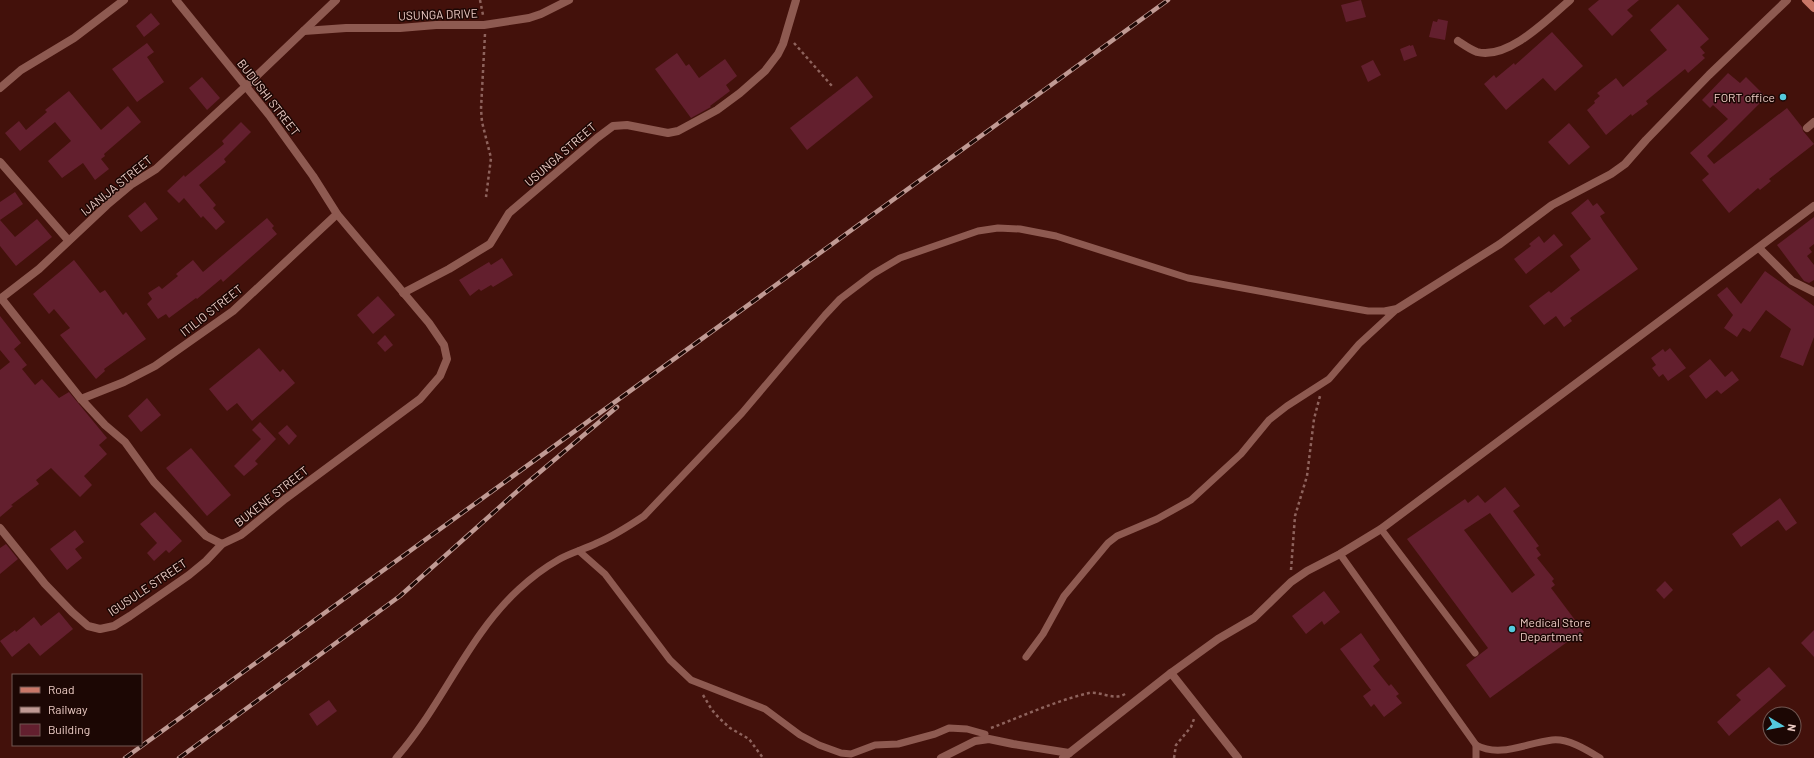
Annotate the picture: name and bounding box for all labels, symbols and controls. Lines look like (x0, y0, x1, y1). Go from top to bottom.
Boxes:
street label: USUNGA DRIVE (398, 6, 478, 22)
street label: BUDUSHI STREET (235, 56, 303, 138)
place label: FORT office (1714, 90, 1775, 104)
marker: FORT office (1778, 92, 1788, 102)
street label: USUNGA STREET (521, 119, 599, 189)
street label: IJANIJA STREET (78, 152, 155, 218)
street label: ITILIO STREET (177, 281, 245, 339)
street label: BUKENE STREET (231, 463, 311, 529)
street label: IGUSULE STREET (105, 555, 189, 618)
place label: Medical Store Department (1520, 615, 1591, 643)
marker: Medical Store Department (1507, 624, 1517, 634)
legend (12, 674, 142, 746)
text: Road (48, 682, 75, 696)
text: Railway (48, 702, 88, 716)
north arrow (1762, 706, 1802, 746)
text: Building (48, 722, 90, 736)
text: N (1785, 723, 1799, 733)

